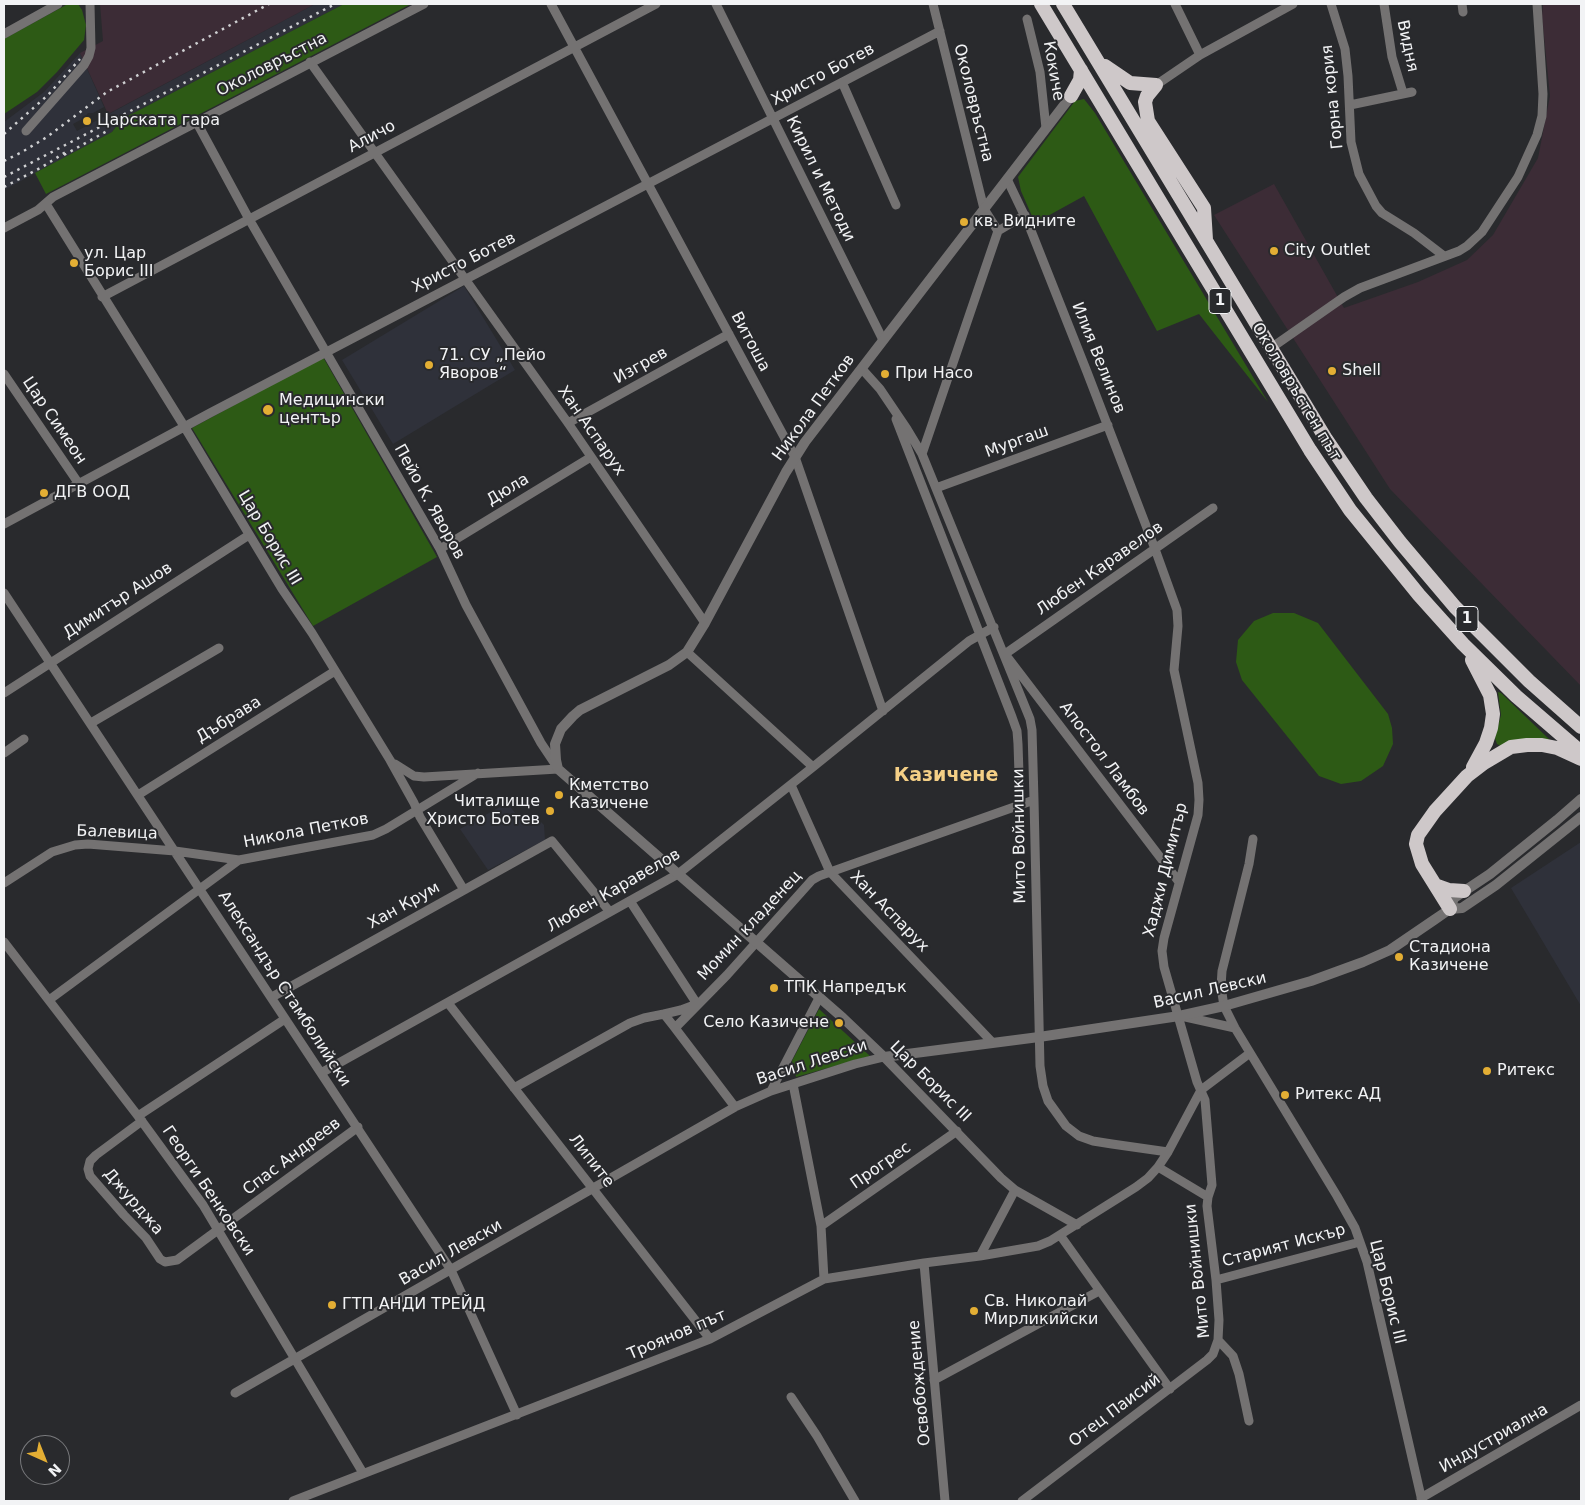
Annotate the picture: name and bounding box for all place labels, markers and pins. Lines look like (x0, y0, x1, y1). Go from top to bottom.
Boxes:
place label: Царската гара (97, 111, 220, 131)
marker: Царската гара (81, 115, 93, 127)
place label: кв. Видните (974, 212, 1076, 232)
marker: кв. Видните (958, 216, 970, 228)
place label: City Outlet (1284, 241, 1370, 261)
place label: ул. Цар Борис ІІІ (84, 244, 153, 282)
marker: City Outlet (1268, 245, 1280, 257)
marker: ул. Цар Борис ІІІ (68, 257, 80, 269)
place label: 71. СУ „Пейо Яворов“ (439, 346, 546, 384)
marker: 71. СУ „Пейо Яворов“ (423, 359, 435, 371)
place label: Shell (1342, 361, 1381, 381)
place label: При Насо (895, 364, 973, 384)
marker: Shell (1326, 365, 1338, 377)
marker: При Насо (879, 368, 891, 380)
place label: Медицински център (279, 391, 385, 429)
marker: Медицински център (261, 403, 275, 417)
place label: ДГВ ООД (54, 483, 130, 503)
marker: ДГВ ООД (38, 487, 50, 499)
place label: Кметство Казичене (569, 776, 649, 814)
marker: Кметство Казичене (553, 789, 565, 801)
place label: Читалище Христо Ботев (426, 792, 540, 830)
marker: Читалище Христо Ботев (544, 805, 556, 817)
place label: Стадиона Казичене (1409, 938, 1491, 976)
marker: Стадиона Казичене (1393, 951, 1405, 963)
place label: ТПК Напредък (784, 978, 907, 998)
marker: ТПК Напредък (768, 982, 780, 994)
place label: Село Казичене (703, 1013, 829, 1033)
marker: Село Казичене (833, 1017, 845, 1029)
place label: Ритекс (1497, 1061, 1555, 1081)
marker: Ритекс (1481, 1065, 1493, 1077)
place label: Ритекс АД (1295, 1085, 1381, 1105)
marker: Ритекс АД (1279, 1089, 1291, 1101)
place label: Св. Николай Мирликийски (984, 1292, 1098, 1330)
place label: ГТП АНДИ ТРЕЙД (342, 1295, 485, 1315)
marker: ГТП АНДИ ТРЕЙД (326, 1299, 338, 1311)
marker: Св. Николай Мирликийски (968, 1305, 980, 1317)

